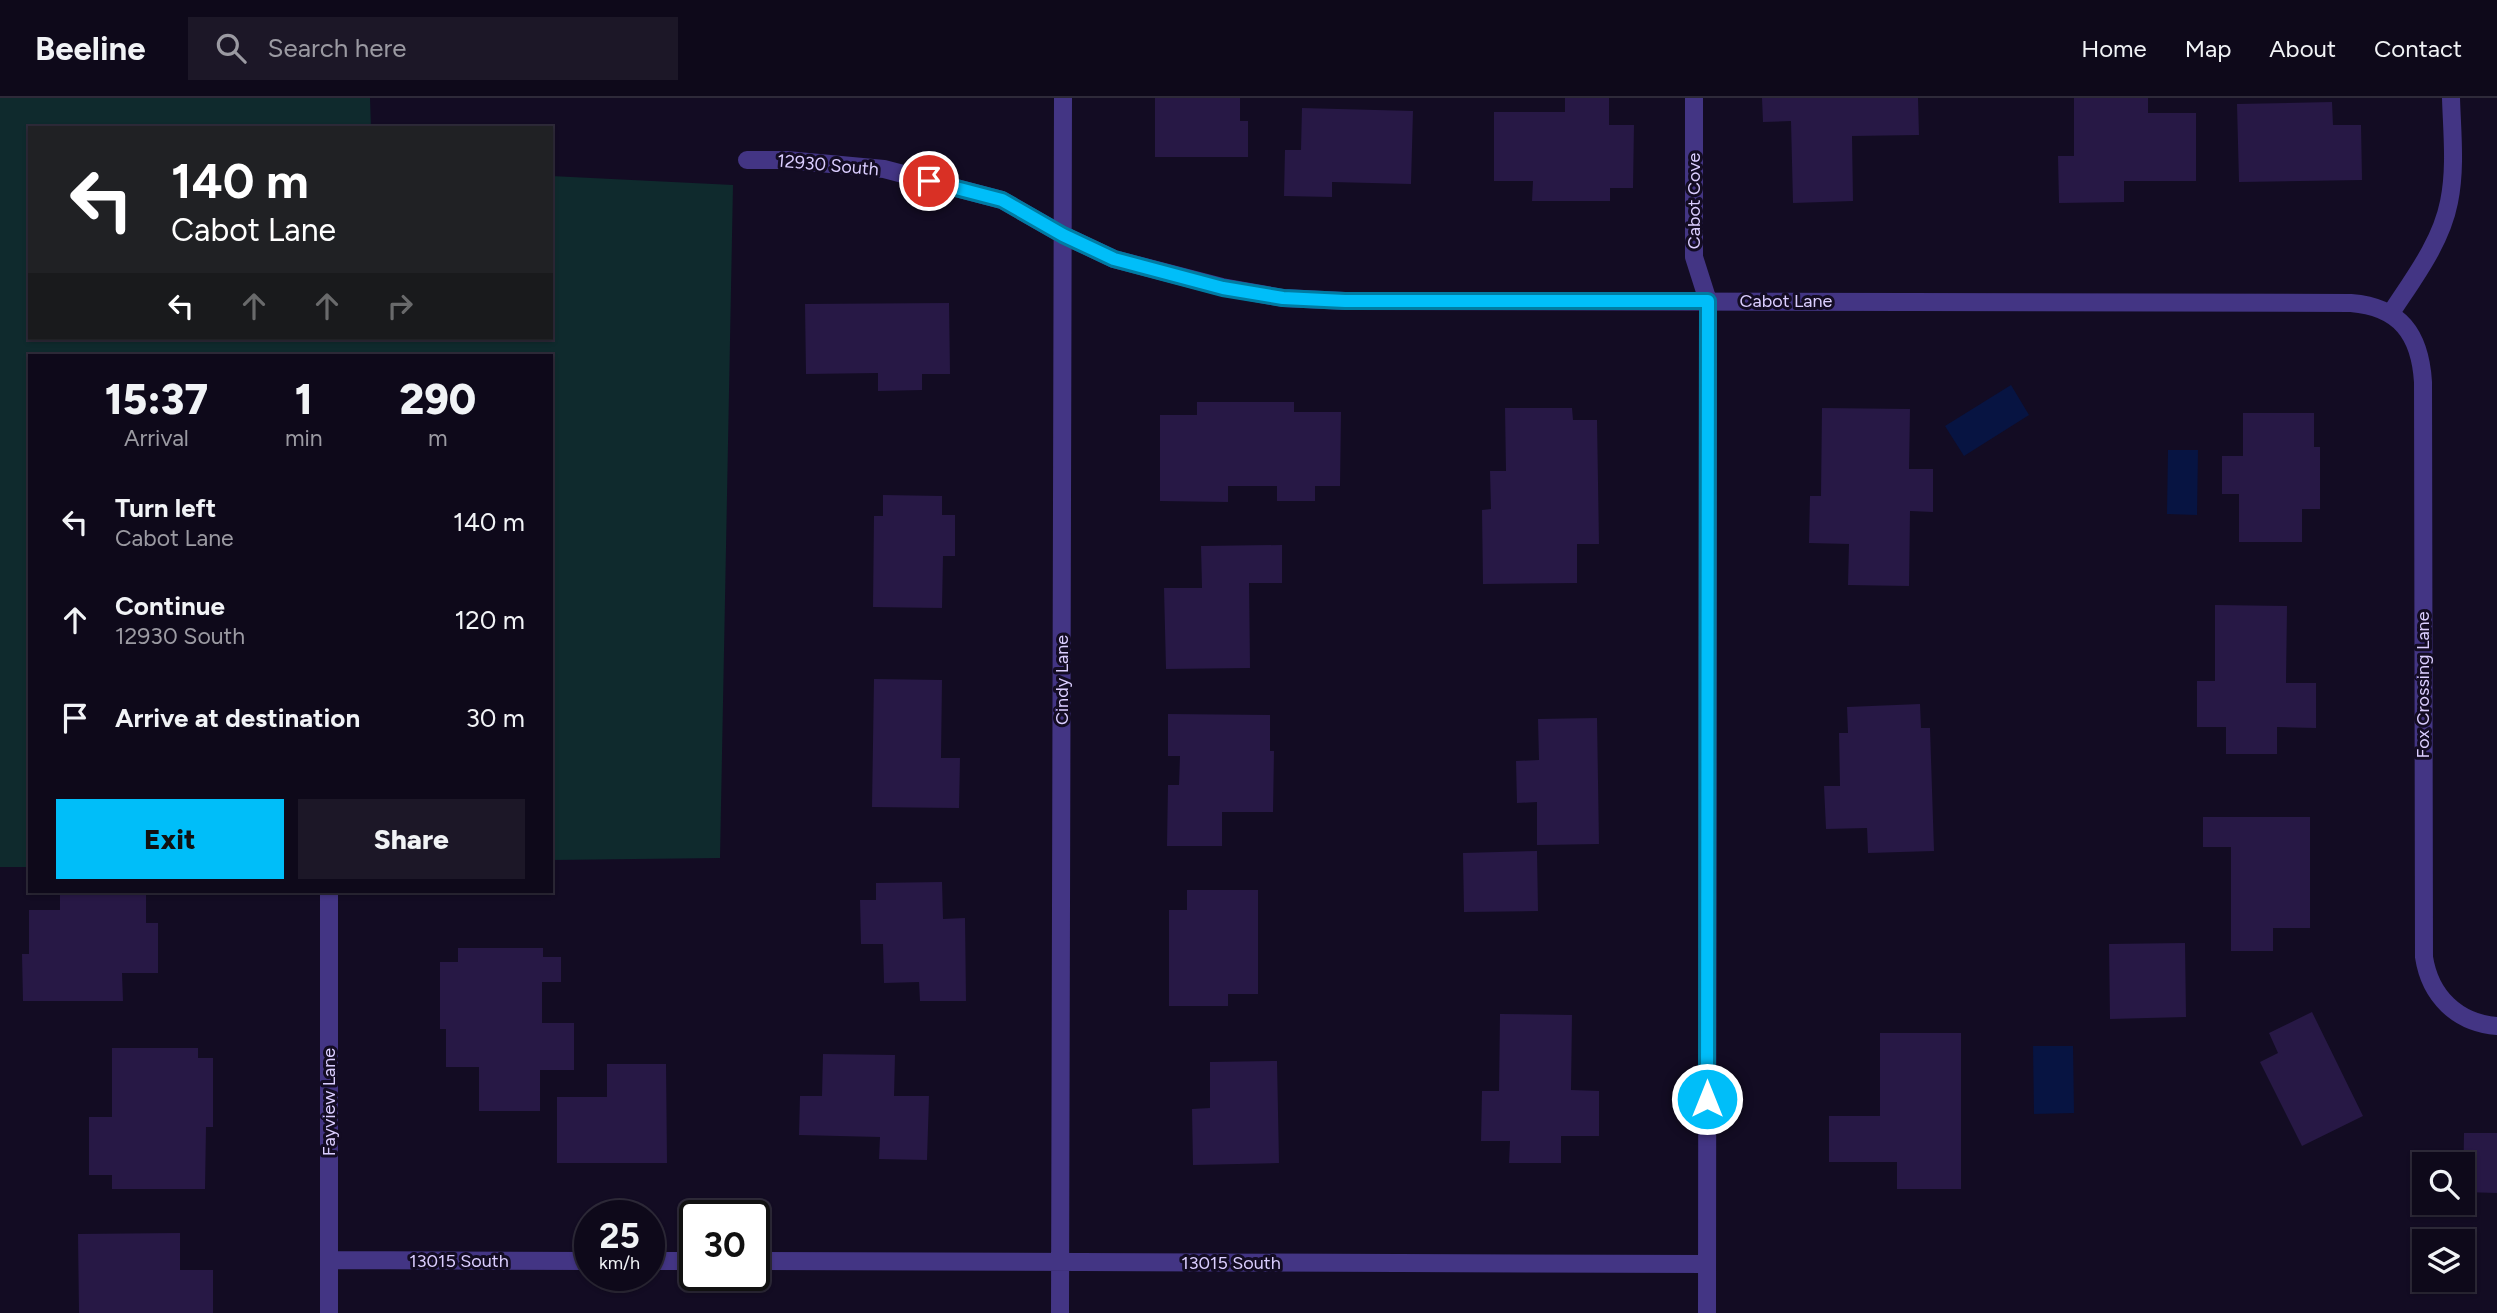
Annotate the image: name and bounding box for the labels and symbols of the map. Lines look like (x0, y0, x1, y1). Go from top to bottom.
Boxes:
street label: 12930 South (776, 150, 880, 180)
pin (899, 151, 959, 211)
street label: Cabot Cove (1683, 153, 1705, 249)
street label: Cabot Lane (1740, 290, 1833, 312)
street label: Fox Crossing Lane (2412, 611, 2434, 758)
street label: Cindy Lane (1051, 635, 1073, 725)
street label: Fayview Lane (318, 1048, 340, 1156)
position arrow (1670, 1062, 1744, 1136)
speed limit sign: 30 (679, 1200, 770, 1291)
street label: 13015 South (409, 1250, 509, 1272)
street label: 13015 South (1181, 1252, 1281, 1274)

